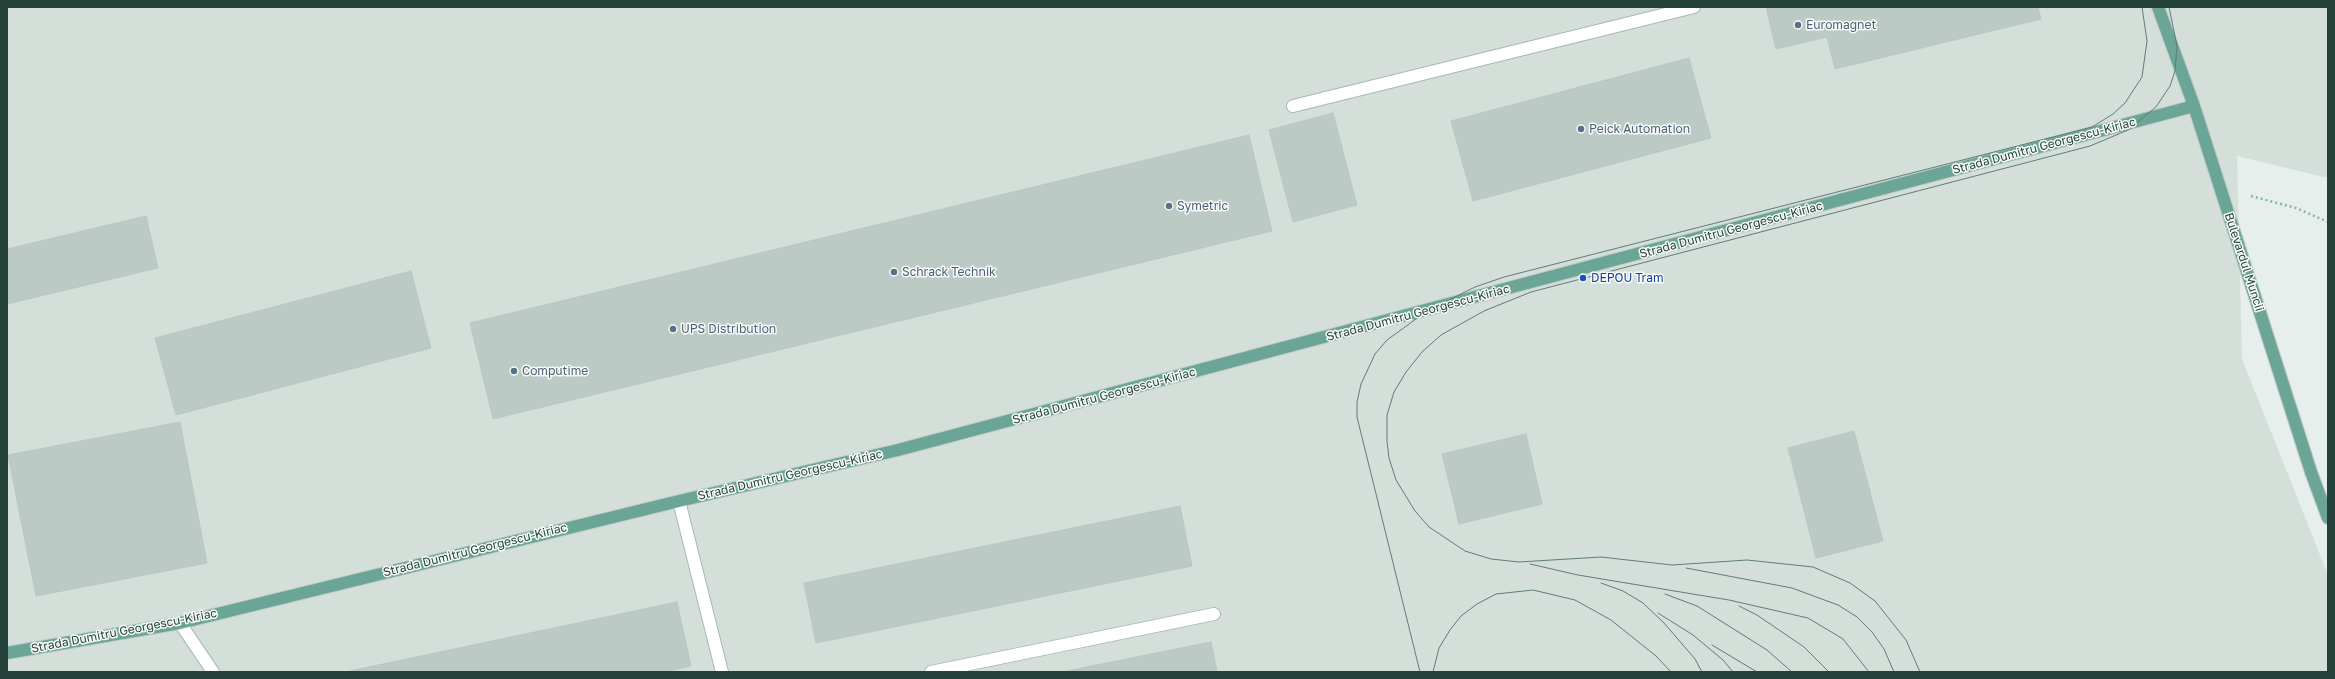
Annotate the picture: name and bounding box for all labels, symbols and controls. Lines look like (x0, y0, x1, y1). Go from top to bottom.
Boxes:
place label: Euromagnet (1806, 18, 1876, 32)
marker: Euromagnet (1793, 20, 1803, 30)
street label: Strada Dumitru Georgescu-Kiriac (1951, 115, 2137, 177)
place label: Peick Automation (1589, 122, 1690, 136)
marker: Peick Automation (1576, 124, 1586, 134)
place label: Symetric (1177, 199, 1228, 213)
street label: Strada Dumitru Georgescu-Kiriac (1638, 199, 1824, 261)
marker: Symetric (1164, 201, 1174, 211)
street label: Bulevardul Muncii (2221, 211, 2267, 313)
place label: Schrack Technik (902, 265, 996, 279)
marker: Schrack Technik (889, 267, 899, 277)
place label: DEPOU Tram (1591, 271, 1664, 285)
marker: DEPOU Tram (1578, 273, 1588, 283)
street label: Strada Dumitru Georgescu-Kiriac (1325, 282, 1511, 344)
place label: UPS Distribution (681, 322, 776, 336)
marker: UPS Distribution (668, 324, 678, 334)
place label: Computime (522, 364, 588, 378)
street label: Strada Dumitru Georgescu-Kiriac (1011, 365, 1197, 427)
marker: Computime (509, 366, 519, 376)
street label: Strada Dumitru Georgescu-Kiriac (696, 447, 884, 503)
street label: Strada Dumitru Georgescu-Kiriac (382, 520, 568, 580)
street label: Strada Dumitru Georgescu-Kiriac (30, 606, 218, 656)

